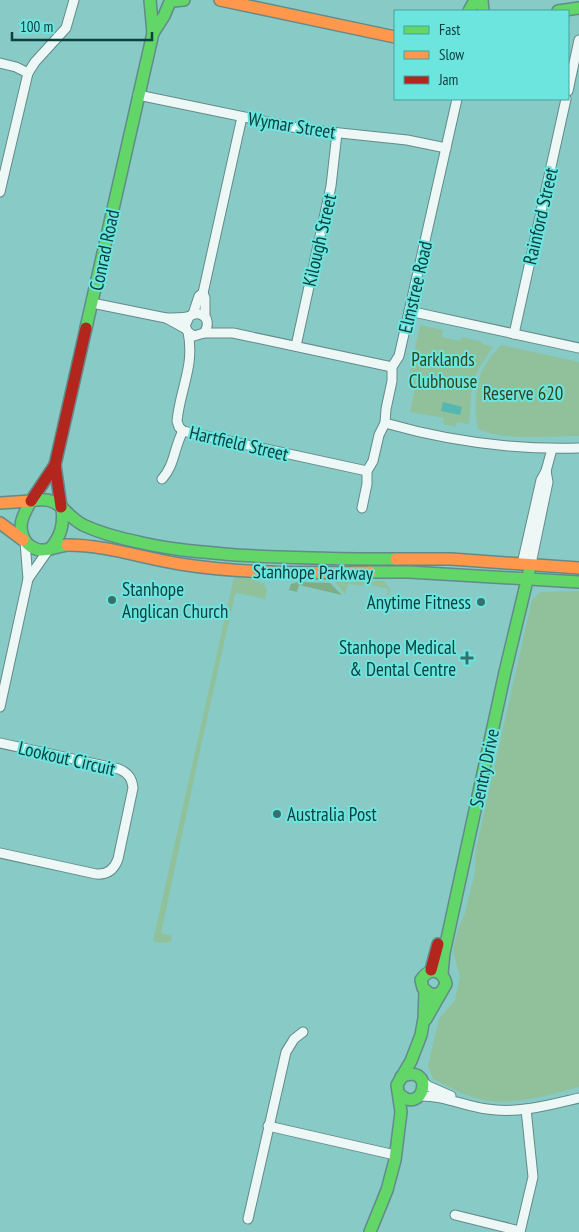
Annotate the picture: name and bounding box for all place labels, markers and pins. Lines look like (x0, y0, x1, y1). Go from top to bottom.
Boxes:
place label: Stanhope Anglican Church (122, 577, 228, 623)
place label: Anytime Fitness (367, 590, 471, 614)
marker: Stanhope Anglican Church (106, 594, 118, 606)
marker: Anytime Fitness (475, 596, 487, 608)
place label: Stanhope Medical & Dental Centre (339, 635, 457, 681)
marker: Stanhope Medical & Dental Centre (460, 651, 474, 665)
place label: Australia Post (287, 802, 378, 826)
marker: Australia Post (271, 808, 283, 820)

